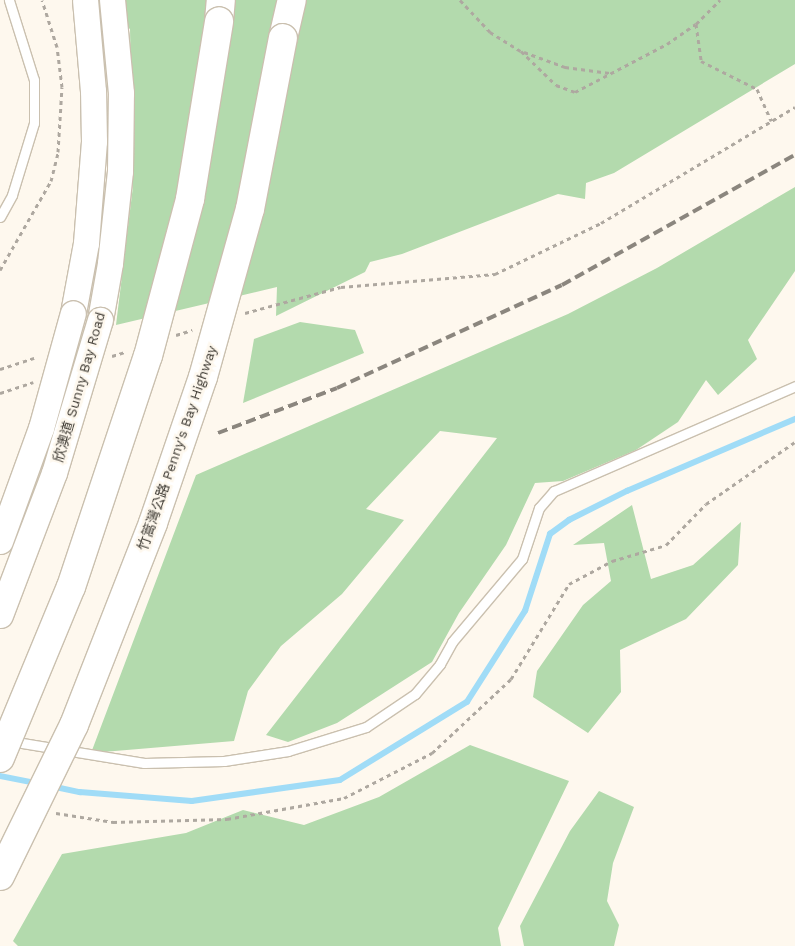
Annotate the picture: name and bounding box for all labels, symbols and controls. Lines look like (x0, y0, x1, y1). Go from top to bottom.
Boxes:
street label: 欣澳道 Sunny Bay Road (49, 310, 109, 464)
street label: 竹篙灣公路 Penny's Bay Highway (134, 343, 220, 553)

